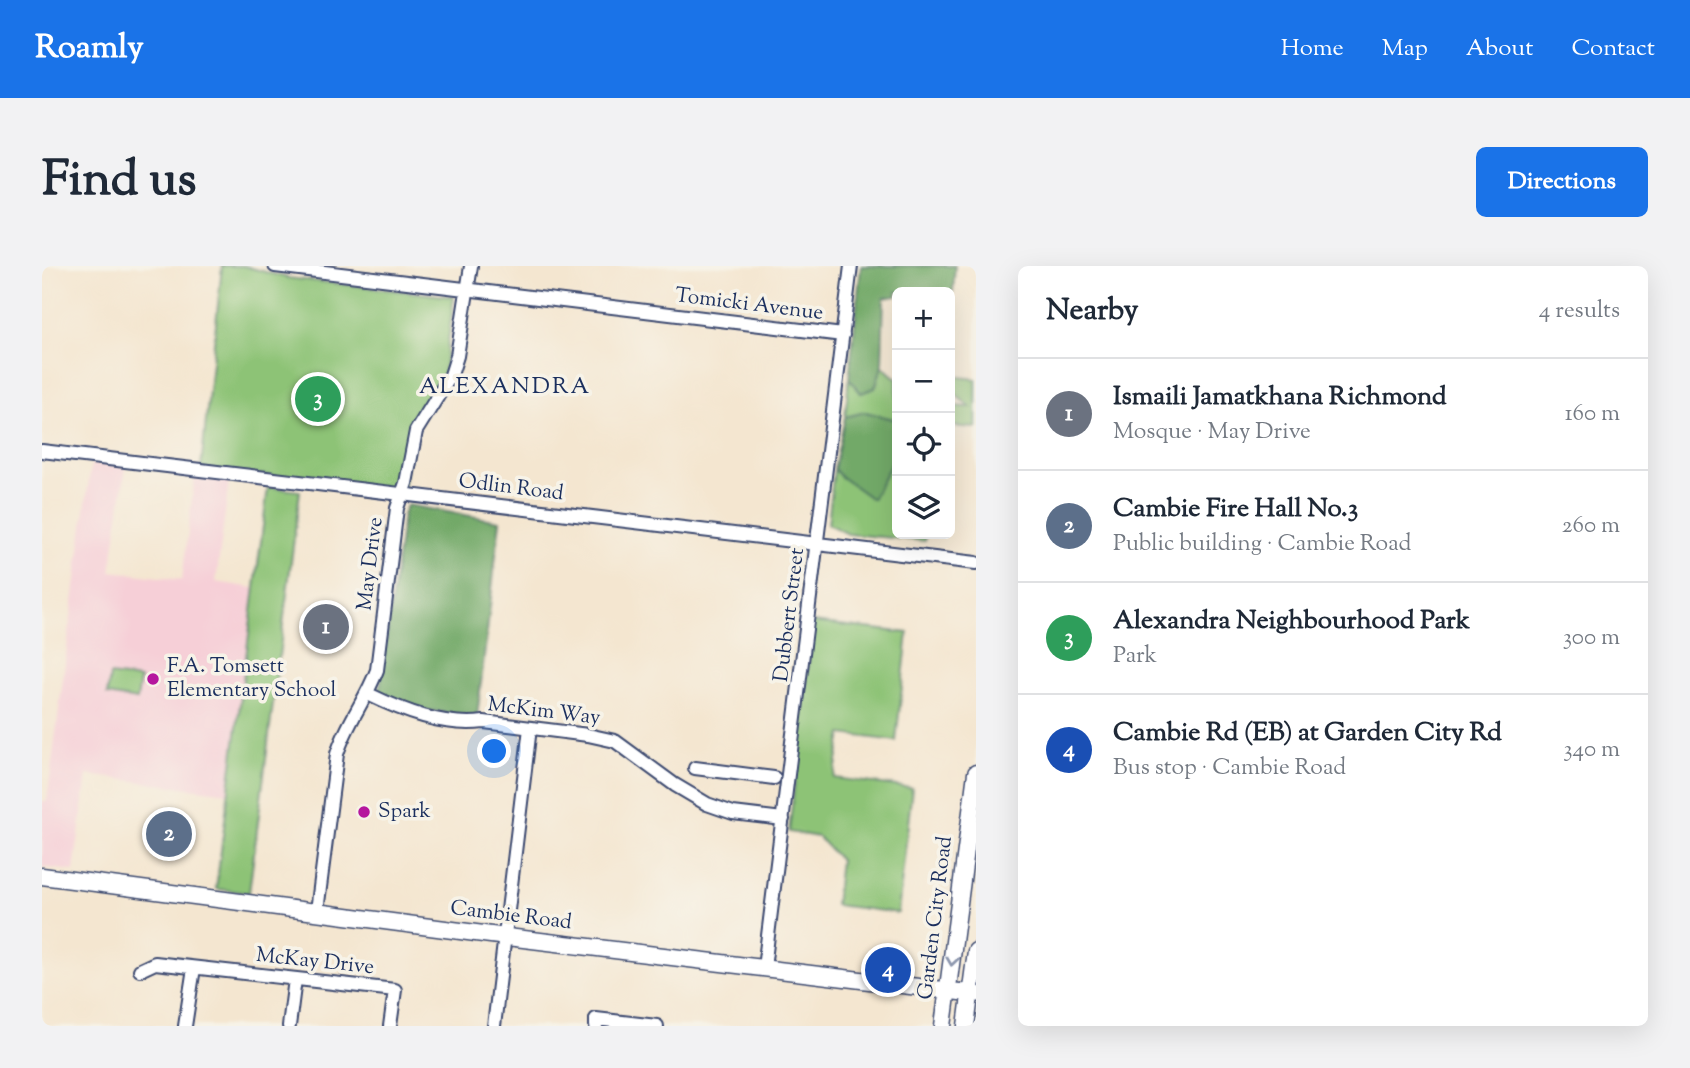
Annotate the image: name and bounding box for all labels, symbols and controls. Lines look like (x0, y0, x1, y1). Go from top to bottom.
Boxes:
text: Roamly (35, 25, 144, 73)
text: Home (1281, 32, 1344, 66)
text: Map (1382, 32, 1428, 66)
text: About (1466, 32, 1533, 66)
text: Contact (1571, 32, 1655, 66)
text: Find us (42, 147, 196, 217)
button: Directions (1476, 147, 1648, 217)
street label: Tomicki Avenue (673, 281, 825, 329)
map controls (892, 287, 955, 539)
button: + (892, 287, 955, 350)
text: Nearby (1046, 290, 1138, 333)
text: 4 results (1539, 295, 1620, 328)
button: − (892, 350, 955, 413)
district label: ALEXANDRA (419, 371, 591, 404)
pin: 3 (295, 373, 341, 425)
text: Ismaili Jamatkhana Richmond (1113, 379, 1447, 416)
text: 1 (1065, 398, 1073, 431)
text: 160 m (1565, 398, 1620, 431)
button: locate (892, 413, 955, 476)
text: Mosque · May Drive (1113, 416, 1311, 449)
street label: Odlin Road (457, 467, 565, 509)
button: layers (892, 476, 955, 539)
text: Cambie Fire Hall No.3 (1113, 491, 1358, 528)
text: 2 (1064, 510, 1074, 543)
text: 260 m (1562, 510, 1620, 543)
street label: May Drive (350, 515, 392, 613)
text: Public building · Cambie Road (1113, 528, 1411, 561)
street label: Dubbert Street (767, 546, 813, 684)
pin: 1 (303, 601, 349, 653)
text: Alexandra Neighbourhood Park (1113, 603, 1470, 640)
text: 3 (1064, 622, 1074, 655)
text: 300 m (1563, 622, 1620, 655)
text: Park (1113, 640, 1157, 673)
place label: F.A. Tomsett Elementary School (167, 652, 337, 706)
marker: F.A. Tomsett Elementary School (145, 671, 161, 687)
street label: McKim Way (486, 690, 603, 734)
text: Cambie Rd (EB) at Garden City Rd (1113, 715, 1502, 752)
your location (477, 734, 511, 768)
text: 4 (1063, 734, 1075, 767)
text: 340 m (1563, 734, 1620, 767)
text: Bus stop · Cambie Road (1113, 752, 1346, 785)
place label: Spark (378, 797, 431, 827)
marker: Spark (356, 804, 372, 820)
pin: 2 (146, 808, 192, 860)
street label: Garden City Road (911, 834, 961, 1002)
street label: Cambie Road (448, 894, 574, 938)
street label: McKay Drive (254, 941, 376, 983)
pin: 4 (865, 944, 911, 996)
one-way arrow (945, 956, 960, 967)

